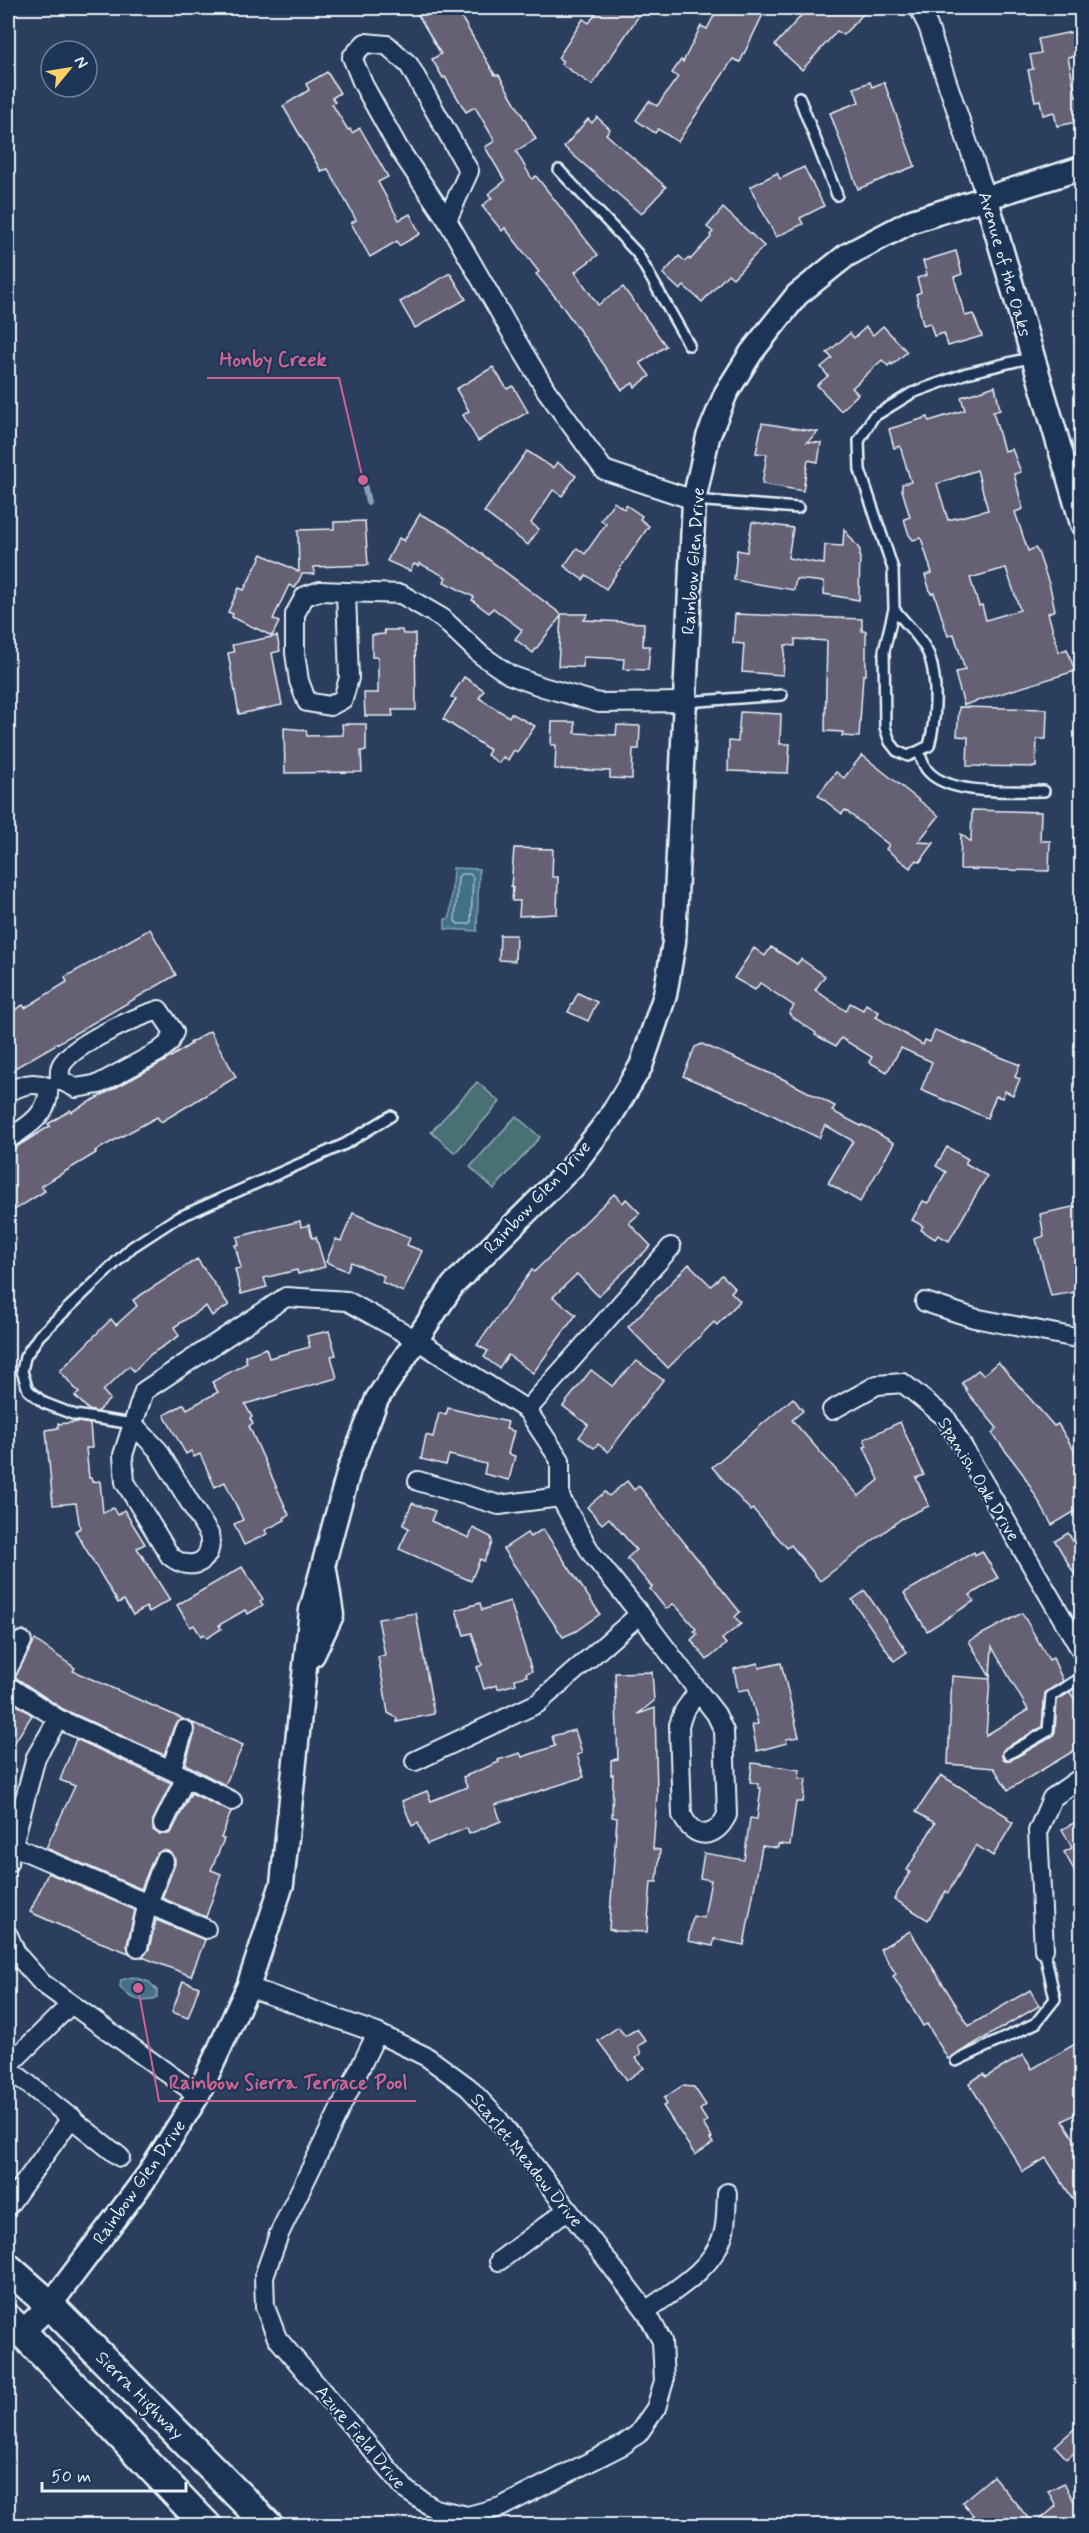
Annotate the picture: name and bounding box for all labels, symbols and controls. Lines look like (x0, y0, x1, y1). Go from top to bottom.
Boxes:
north arrow (39, 39, 99, 99)
text: N (69, 52, 92, 72)
street label: Avenue of the Oaks (972, 189, 1036, 340)
callout: Honby Creek (207, 340, 339, 378)
text: Honby Creek (219, 347, 327, 374)
street label: Rainbow Glen Drive (677, 487, 711, 635)
street label: Rainbow Glen Drive (479, 1136, 597, 1260)
street label: Spanish Oak Drive (932, 1413, 1025, 1546)
callout: Rainbow Sierra Terrace Pool (159, 2063, 416, 2101)
text: Rainbow Sierra Terrace Pool (169, 2070, 407, 2097)
street label: Scarlet Meadow Drive (465, 2088, 588, 2233)
street label: Rainbow Glen Drive (88, 2115, 192, 2250)
street label: Sierra Highway (88, 2346, 189, 2447)
street label: Azure Field Drive (310, 2381, 411, 2495)
scale bar (42, 2455, 186, 2493)
text: 50 m (51, 2465, 91, 2489)

